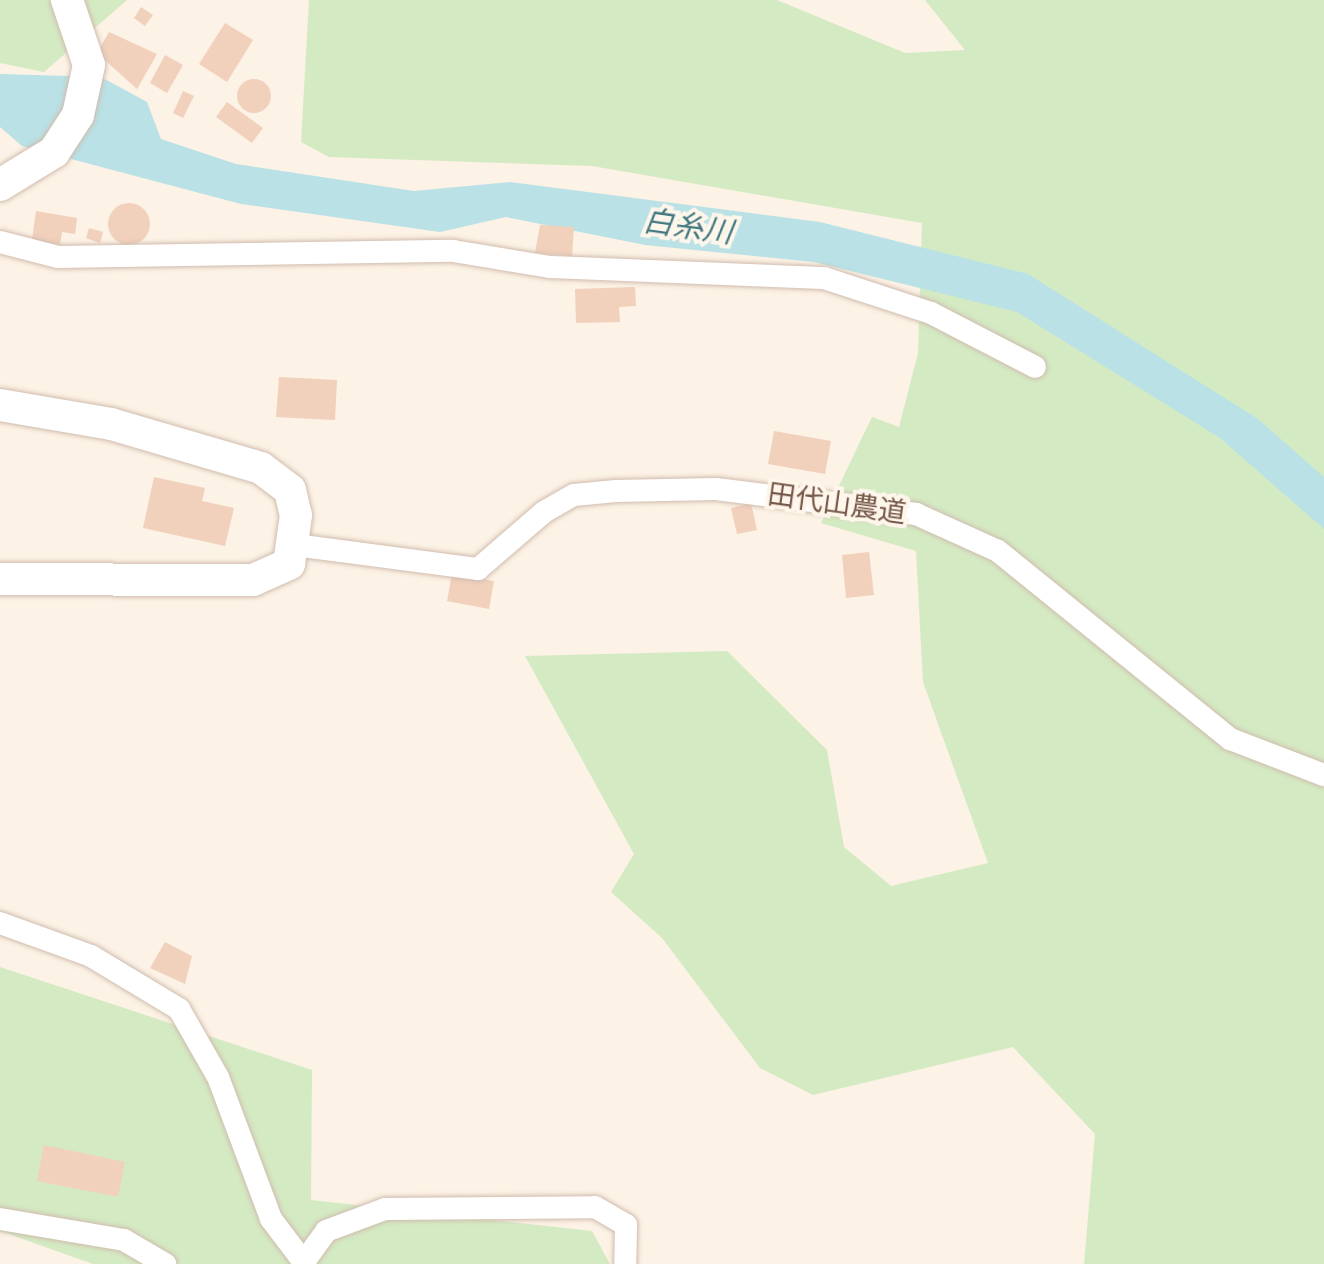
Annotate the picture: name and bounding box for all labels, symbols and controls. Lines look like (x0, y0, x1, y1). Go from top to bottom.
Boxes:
water label: 白糸川 (641, 203, 735, 251)
street label: 田代山農道 (765, 478, 909, 530)

